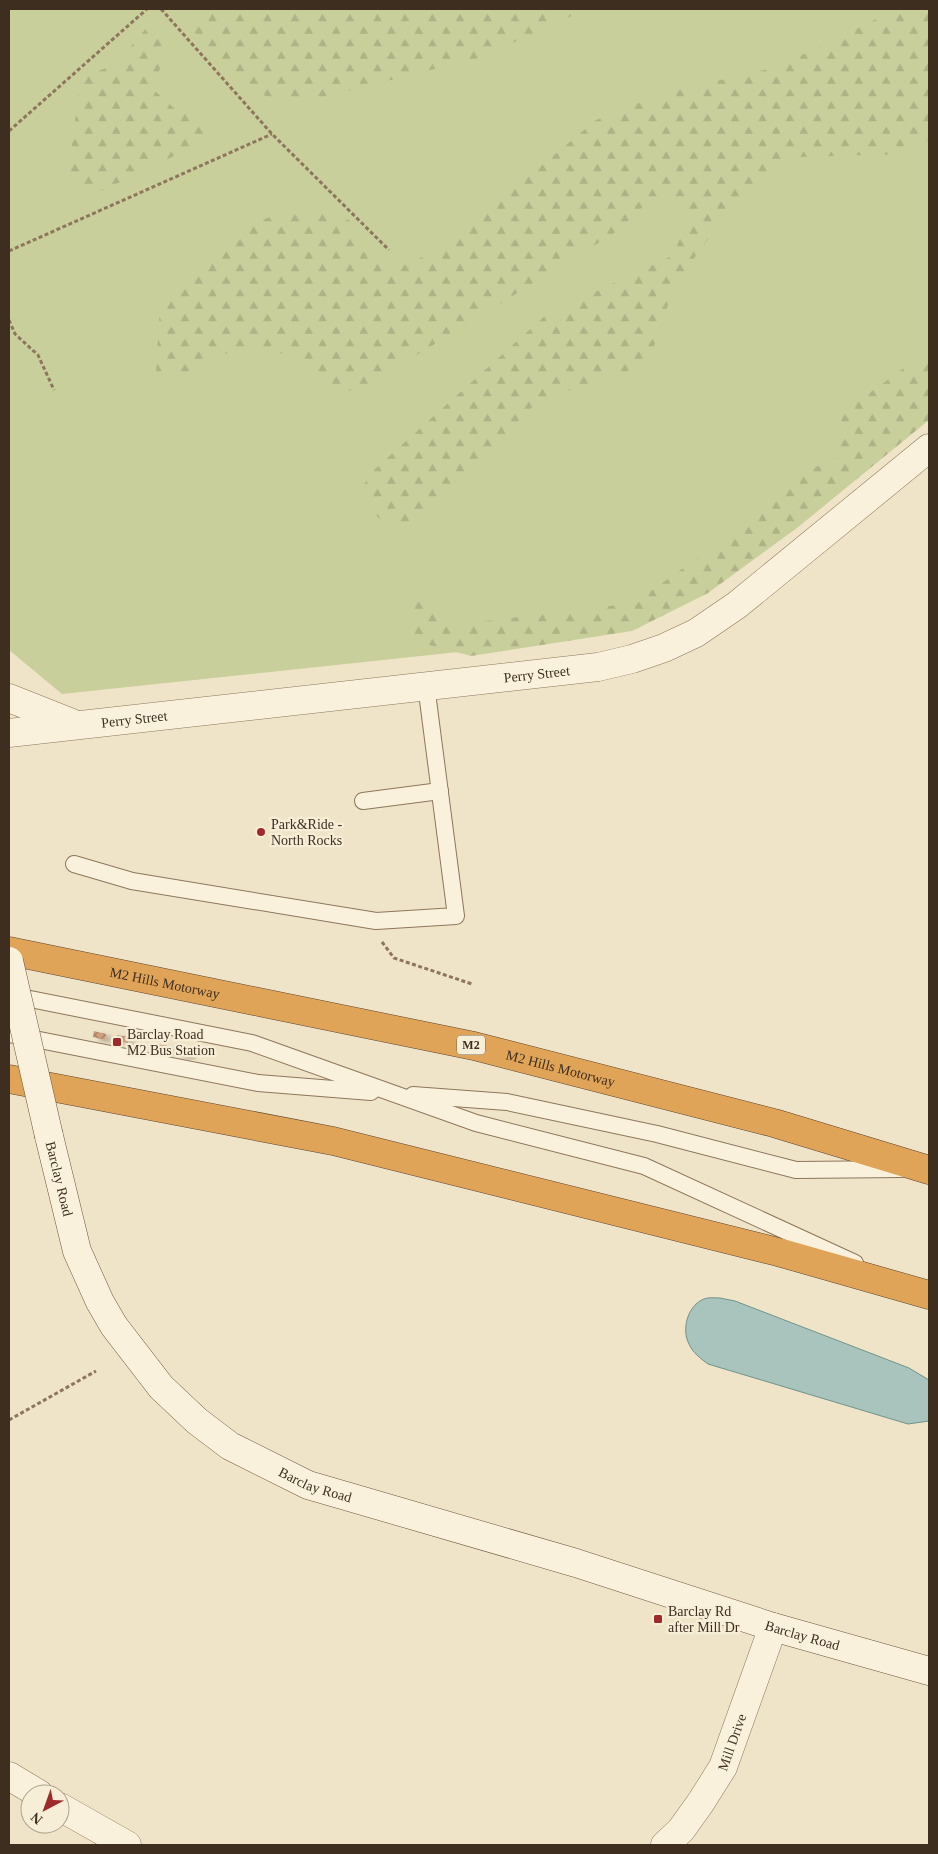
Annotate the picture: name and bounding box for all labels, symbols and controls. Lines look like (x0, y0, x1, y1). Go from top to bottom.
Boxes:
street label: Perry Street (503, 663, 571, 686)
street label: Perry Street (100, 708, 168, 731)
place label: Park&Ride - North Rocks (271, 817, 342, 848)
marker: Park&Ride - North Rocks (255, 826, 267, 838)
street label: M2 Hills Motorway (108, 965, 221, 1002)
place label: Barclay Road M2 Bus Station (127, 1027, 215, 1058)
marker: Barclay Road M2 Bus Station (111, 1036, 123, 1048)
road number: M2 (457, 1036, 485, 1054)
street label: M2 Hills Motorway (504, 1048, 617, 1090)
street label: Barclay Road (43, 1140, 75, 1218)
street label: Barclay Road (276, 1465, 353, 1505)
place label: Barclay Rd after Mill Dr (668, 1604, 740, 1635)
marker: Barclay Rd after Mill Dr (652, 1613, 664, 1625)
street label: Barclay Road (763, 1618, 841, 1653)
street label: Mill Drive (715, 1712, 749, 1773)
north arrow (20, 1784, 70, 1834)
text: N (28, 1809, 46, 1827)

